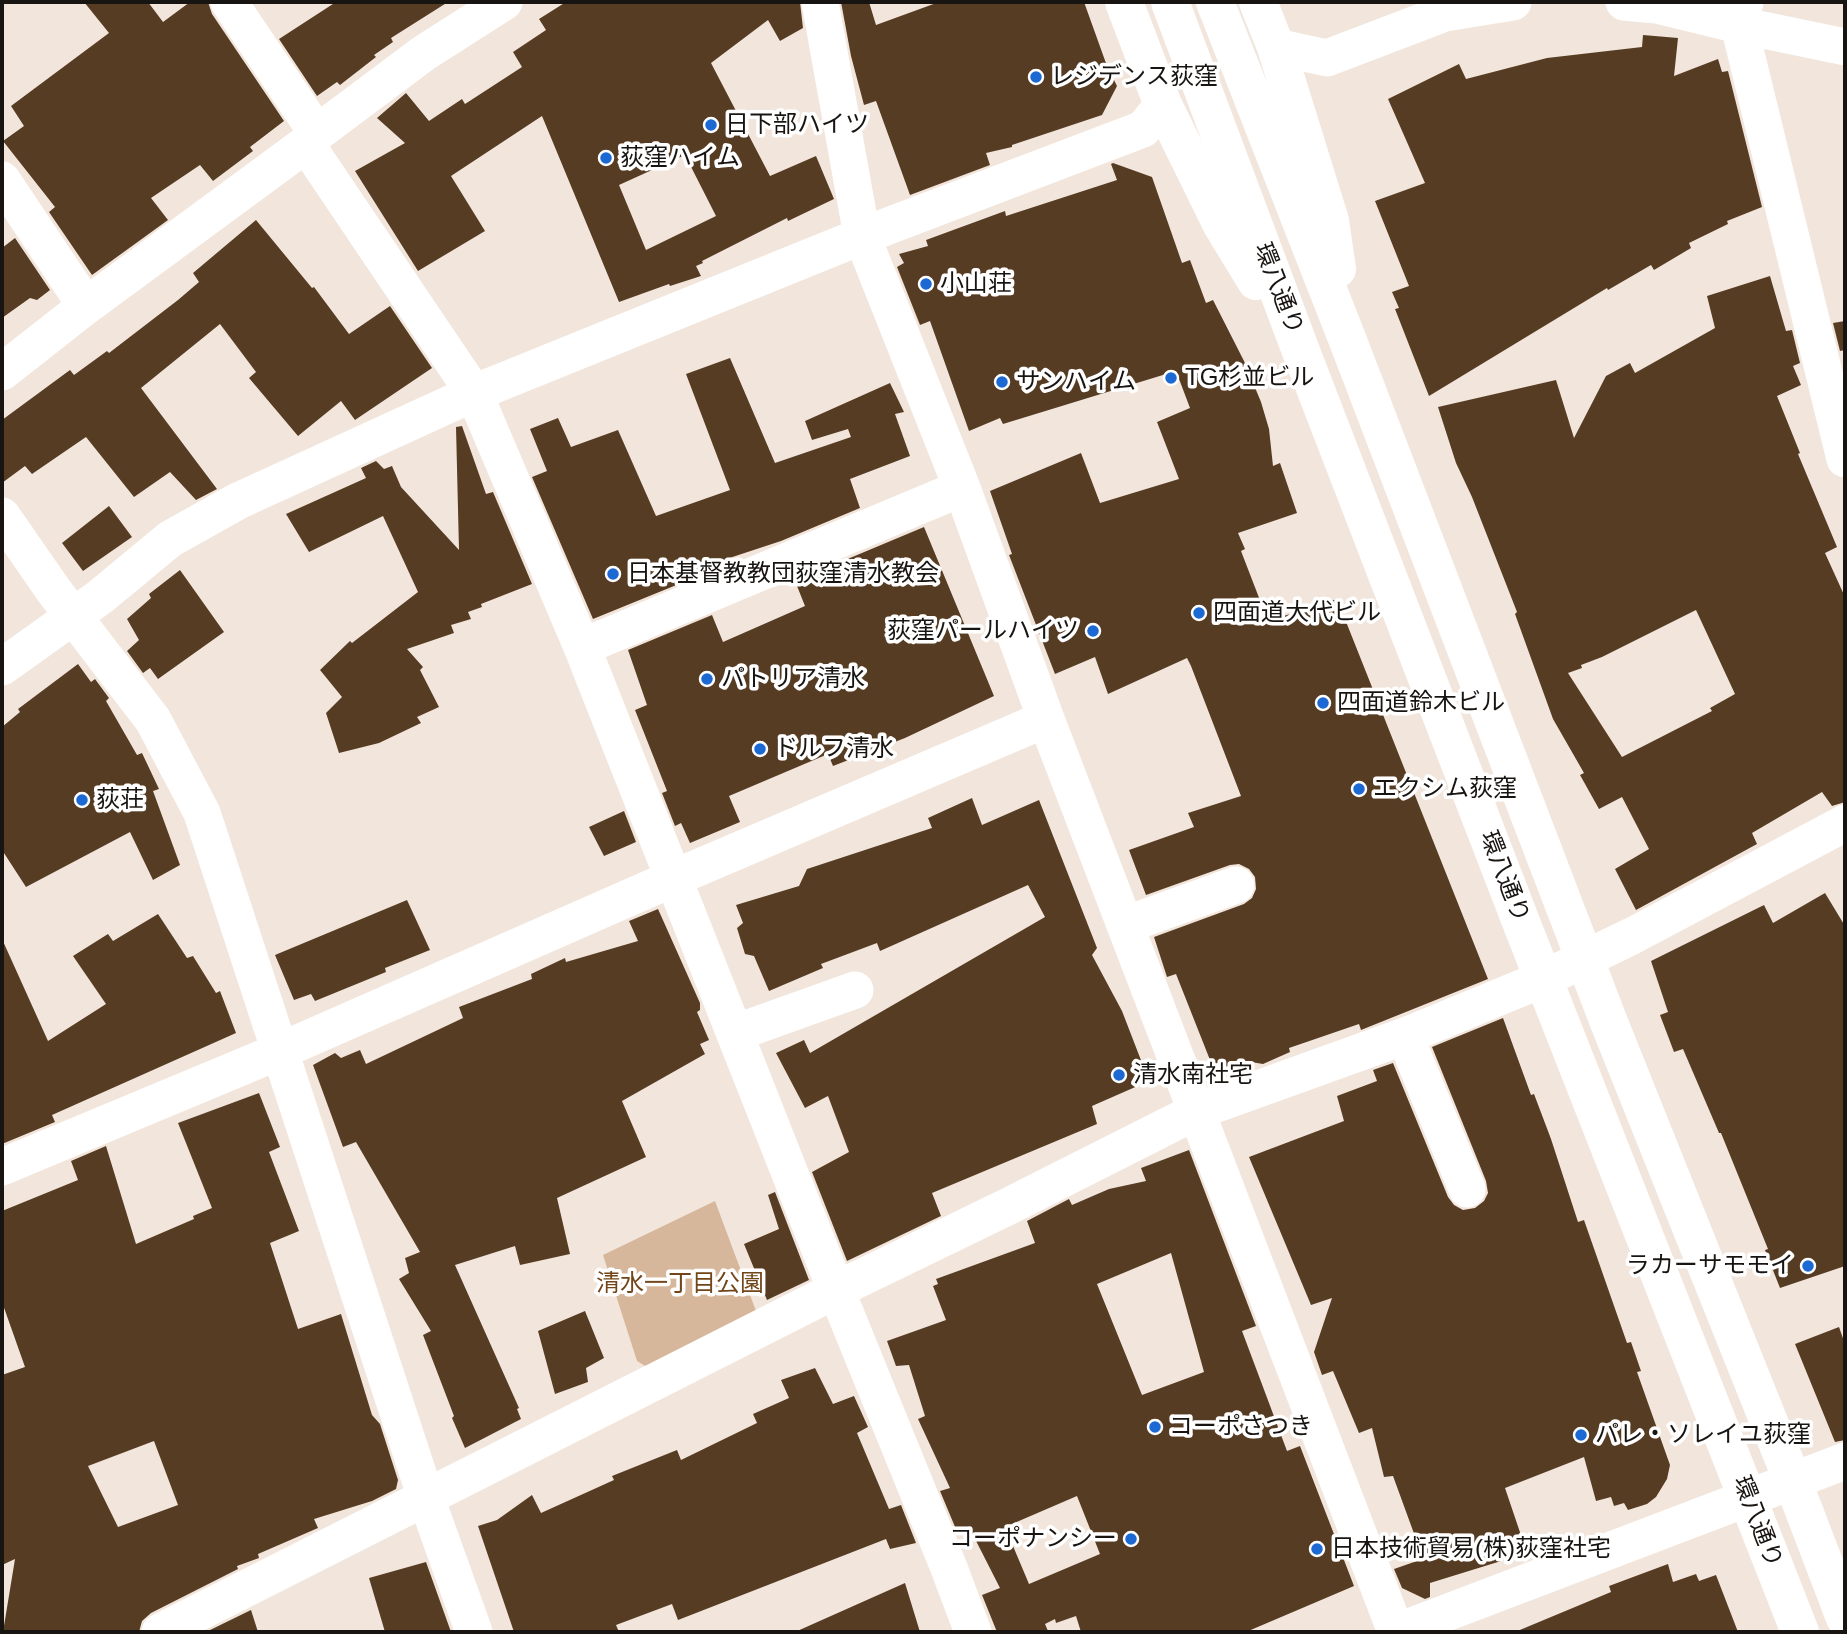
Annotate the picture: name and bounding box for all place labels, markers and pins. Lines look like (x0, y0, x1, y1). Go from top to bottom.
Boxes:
place label: レジデンス荻窪 (1050, 63, 1218, 91)
marker: レジデンス荻窪 (1028, 69, 1044, 85)
place label: 日下部ハイツ (725, 111, 869, 139)
marker: 日下部ハイツ (703, 117, 719, 133)
place label: 荻窪ハイム (620, 144, 740, 172)
marker: 荻窪ハイム (598, 150, 614, 166)
place label: 小山荘 (940, 270, 1012, 298)
marker: 小山荘 (918, 276, 934, 292)
place label: TG杉並ビル (1185, 364, 1314, 392)
place label: サンハイム (1016, 368, 1136, 396)
marker: TG杉並ビル (1163, 370, 1179, 386)
marker: サンハイム (994, 374, 1010, 390)
place label: 日本基督教教団荻窪清水教会 (627, 560, 939, 588)
marker: 日本基督教教団荻窪清水教会 (605, 566, 621, 582)
place label: 四面道大代ビル (1213, 599, 1381, 627)
marker: 四面道大代ビル (1191, 605, 1207, 621)
place label: 荻窪パールハイツ (887, 617, 1079, 645)
marker: 荻窪パールハイツ (1085, 623, 1101, 639)
place label: パトリア清水 (721, 665, 865, 693)
marker: パトリア清水 (699, 671, 715, 687)
place label: 四面道鈴木ビル (1337, 689, 1505, 717)
marker: 四面道鈴木ビル (1315, 695, 1331, 711)
place label: ドルフ清水 (774, 735, 894, 763)
marker: ドルフ清水 (752, 741, 768, 757)
place label: エクシム荻窪 (1373, 775, 1517, 803)
marker: エクシム荻窪 (1351, 781, 1367, 797)
place label: 荻荘 (96, 786, 144, 814)
marker: 荻荘 (74, 792, 90, 808)
place label: 清水南社宅 (1133, 1061, 1253, 1089)
marker: 清水南社宅 (1111, 1067, 1127, 1083)
place label: ラカーサモモイ (1626, 1252, 1794, 1280)
marker: ラカーサモモイ (1800, 1258, 1816, 1274)
place label: コーポさつき (1169, 1413, 1313, 1441)
marker: コーポさつき (1147, 1419, 1163, 1435)
place label: パレ・ソレイユ荻窪 (1595, 1421, 1811, 1449)
marker: パレ・ソレイユ荻窪 (1573, 1427, 1589, 1443)
place label: コーポナンシー (949, 1525, 1117, 1553)
marker: コーポナンシー (1123, 1531, 1139, 1547)
place label: 日本技術貿易(株)荻窪社宅 (1331, 1535, 1611, 1563)
marker: 日本技術貿易(株)荻窪社宅 (1309, 1541, 1325, 1557)

